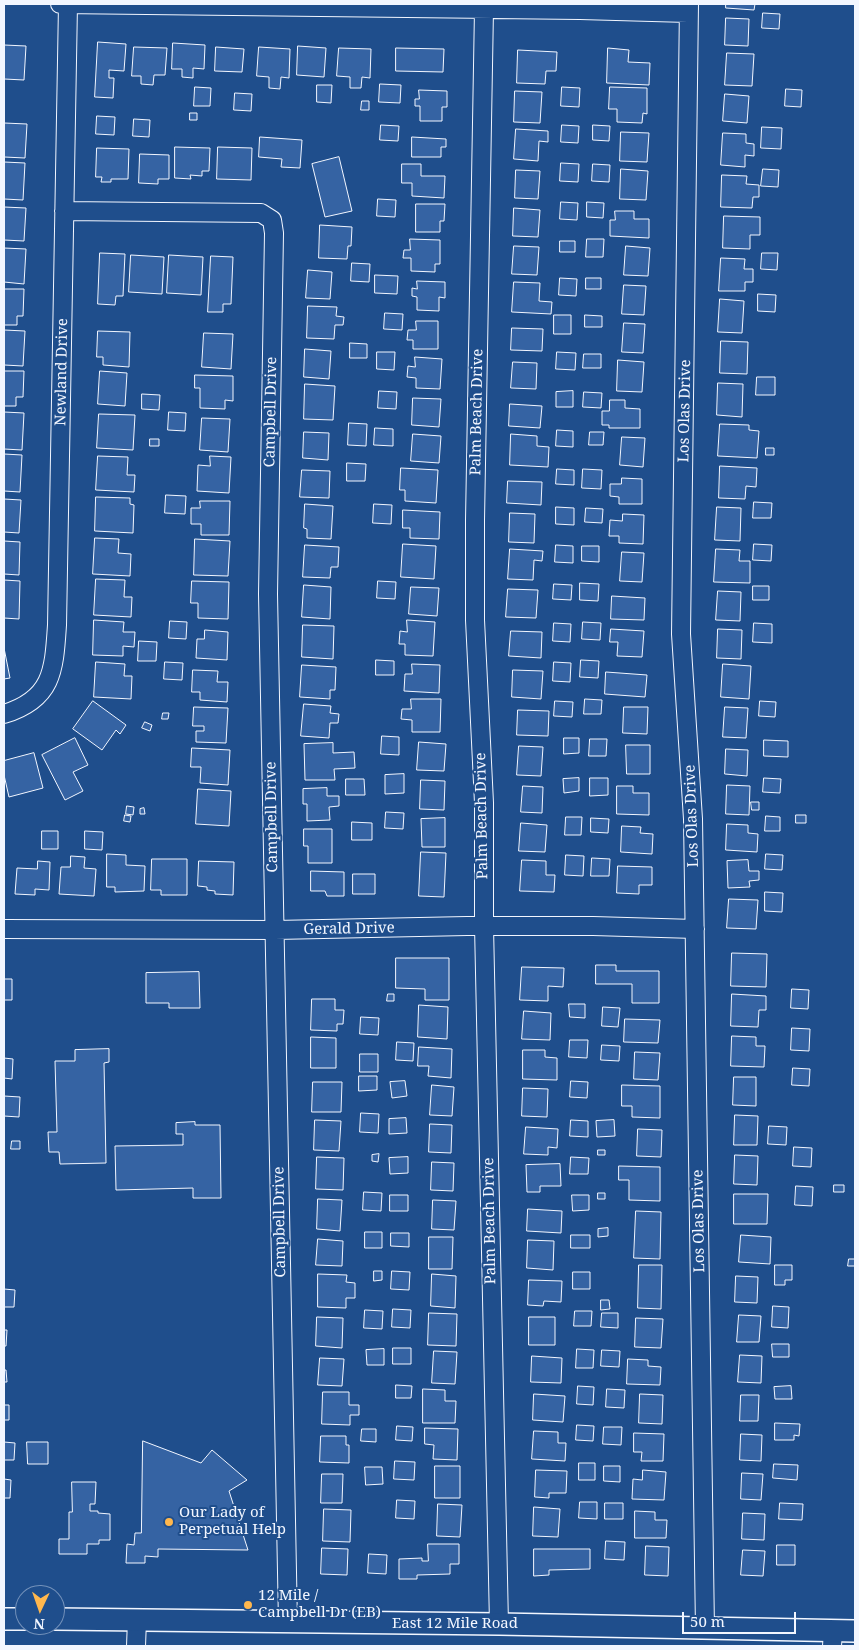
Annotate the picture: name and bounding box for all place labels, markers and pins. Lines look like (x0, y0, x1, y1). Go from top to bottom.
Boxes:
place label: Our Lady of Perpetual Help (179, 1504, 286, 1539)
marker: Our Lady of Perpetual Help (163, 1516, 175, 1528)
place label: 12 Mile / Campbell Dr (EB) (258, 1587, 381, 1622)
marker: 12 Mile / Campbell Dr (EB) (242, 1599, 254, 1611)

